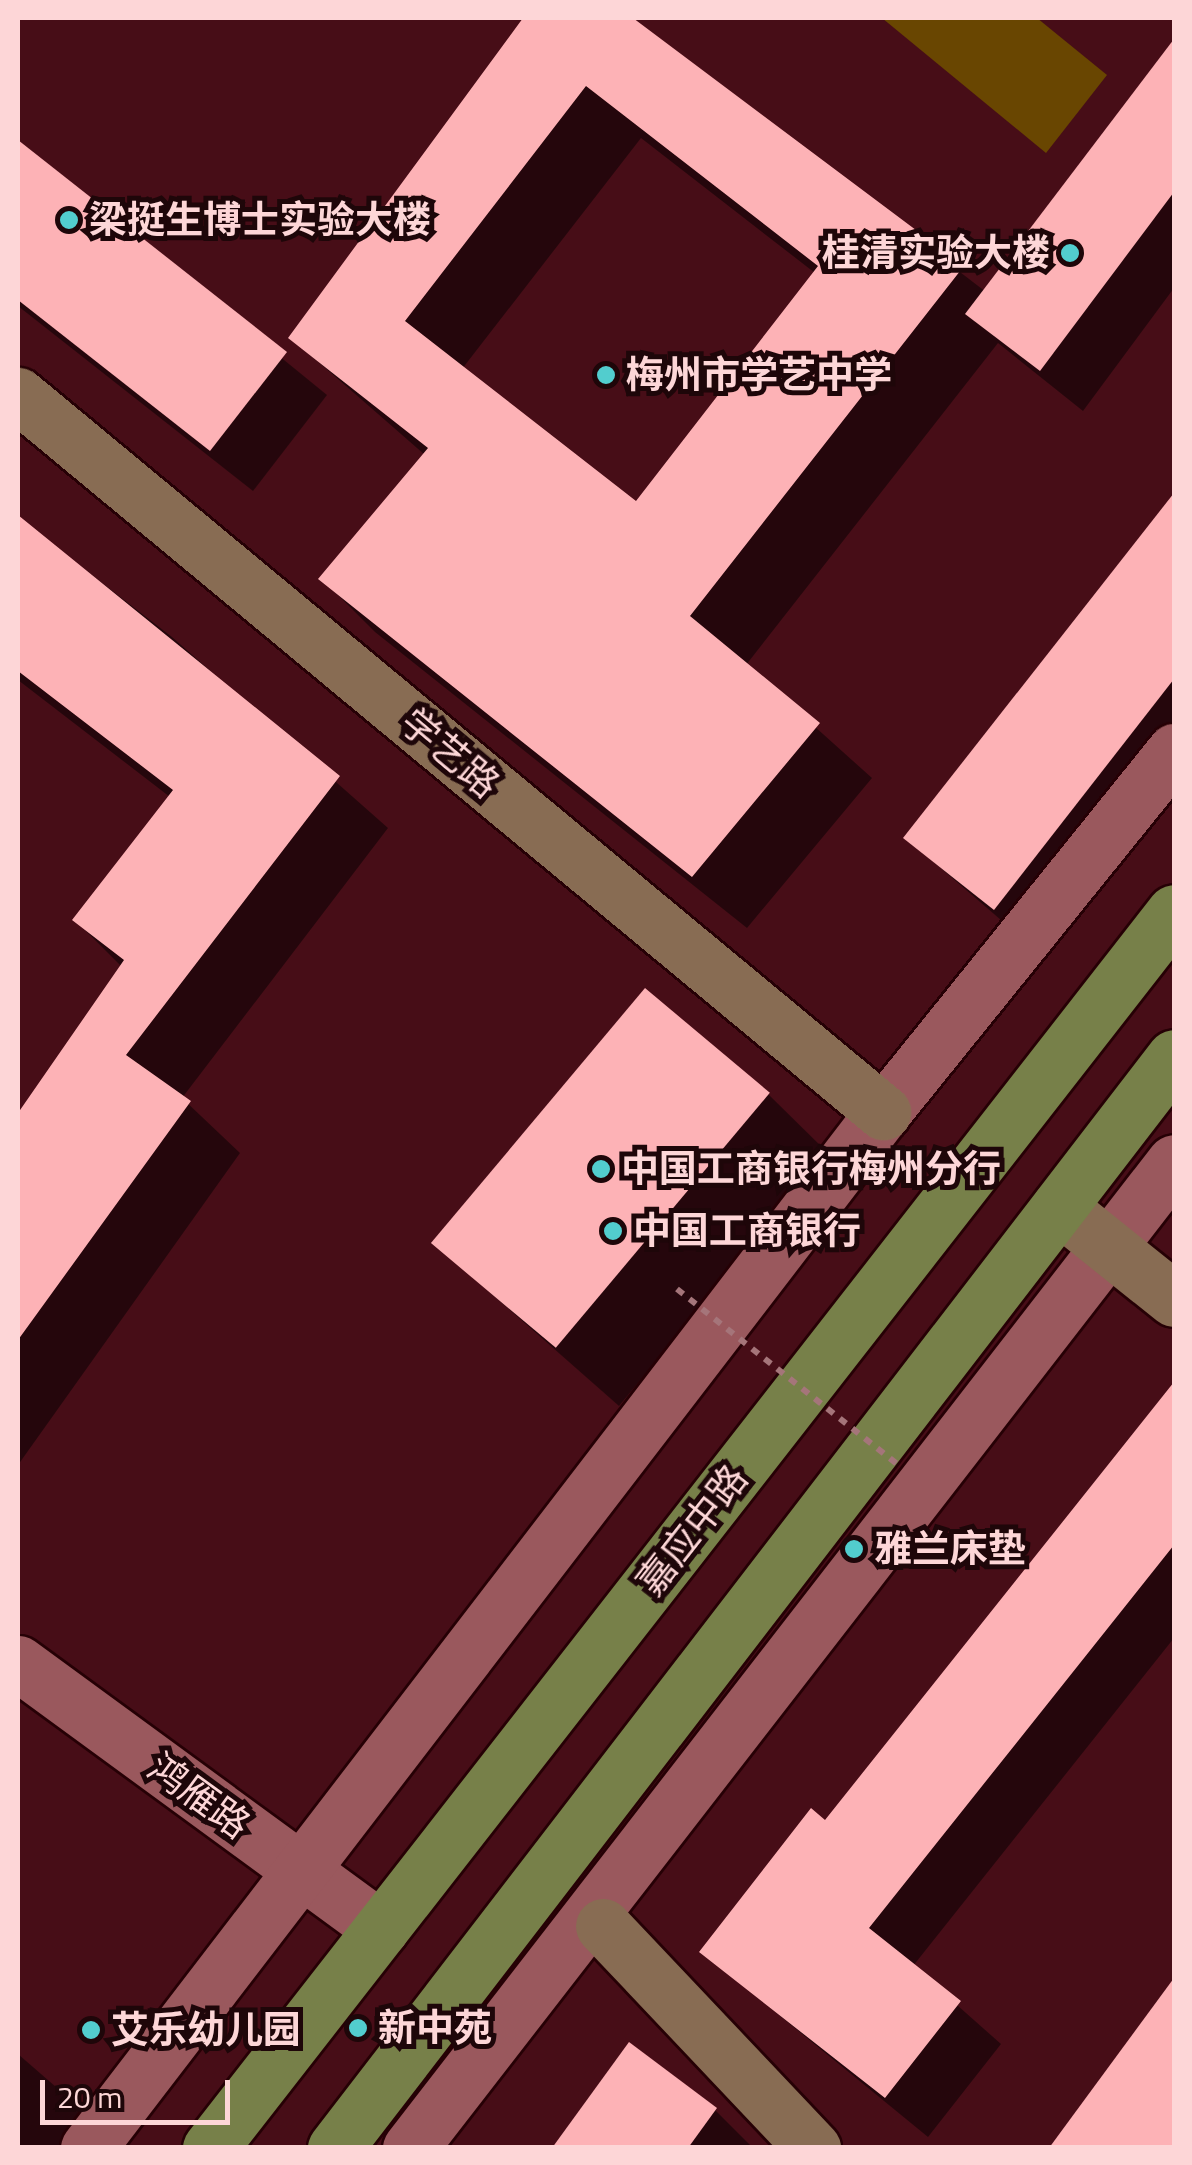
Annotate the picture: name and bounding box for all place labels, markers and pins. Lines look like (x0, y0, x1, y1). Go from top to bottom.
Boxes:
place label: 梁挺生博士实验大楼 (89, 197, 431, 243)
marker: 梁挺生博士实验大楼 (58, 209, 80, 231)
place label: 桂清实验大楼 (822, 230, 1050, 276)
marker: 桂清实验大楼 (1059, 242, 1081, 264)
place label: 梅州市学艺中学 (626, 352, 892, 398)
marker: 梅州市学艺中学 (595, 364, 617, 386)
place label: 中国工商银行梅州分行 (621, 1146, 1001, 1192)
marker: 中国工商银行梅州分行 (590, 1158, 612, 1180)
place label: 中国工商银行 (633, 1208, 861, 1254)
marker: 中国工商银行 (602, 1220, 624, 1242)
place label: 雅兰床垫 (874, 1526, 1026, 1572)
marker: 雅兰床垫 (843, 1538, 865, 1560)
place label: 新中苑 (378, 2005, 492, 2051)
place label: 艾乐幼儿园 (111, 2007, 301, 2053)
marker: 新中苑 (347, 2017, 369, 2039)
marker: 艾乐幼儿园 (80, 2019, 102, 2041)

